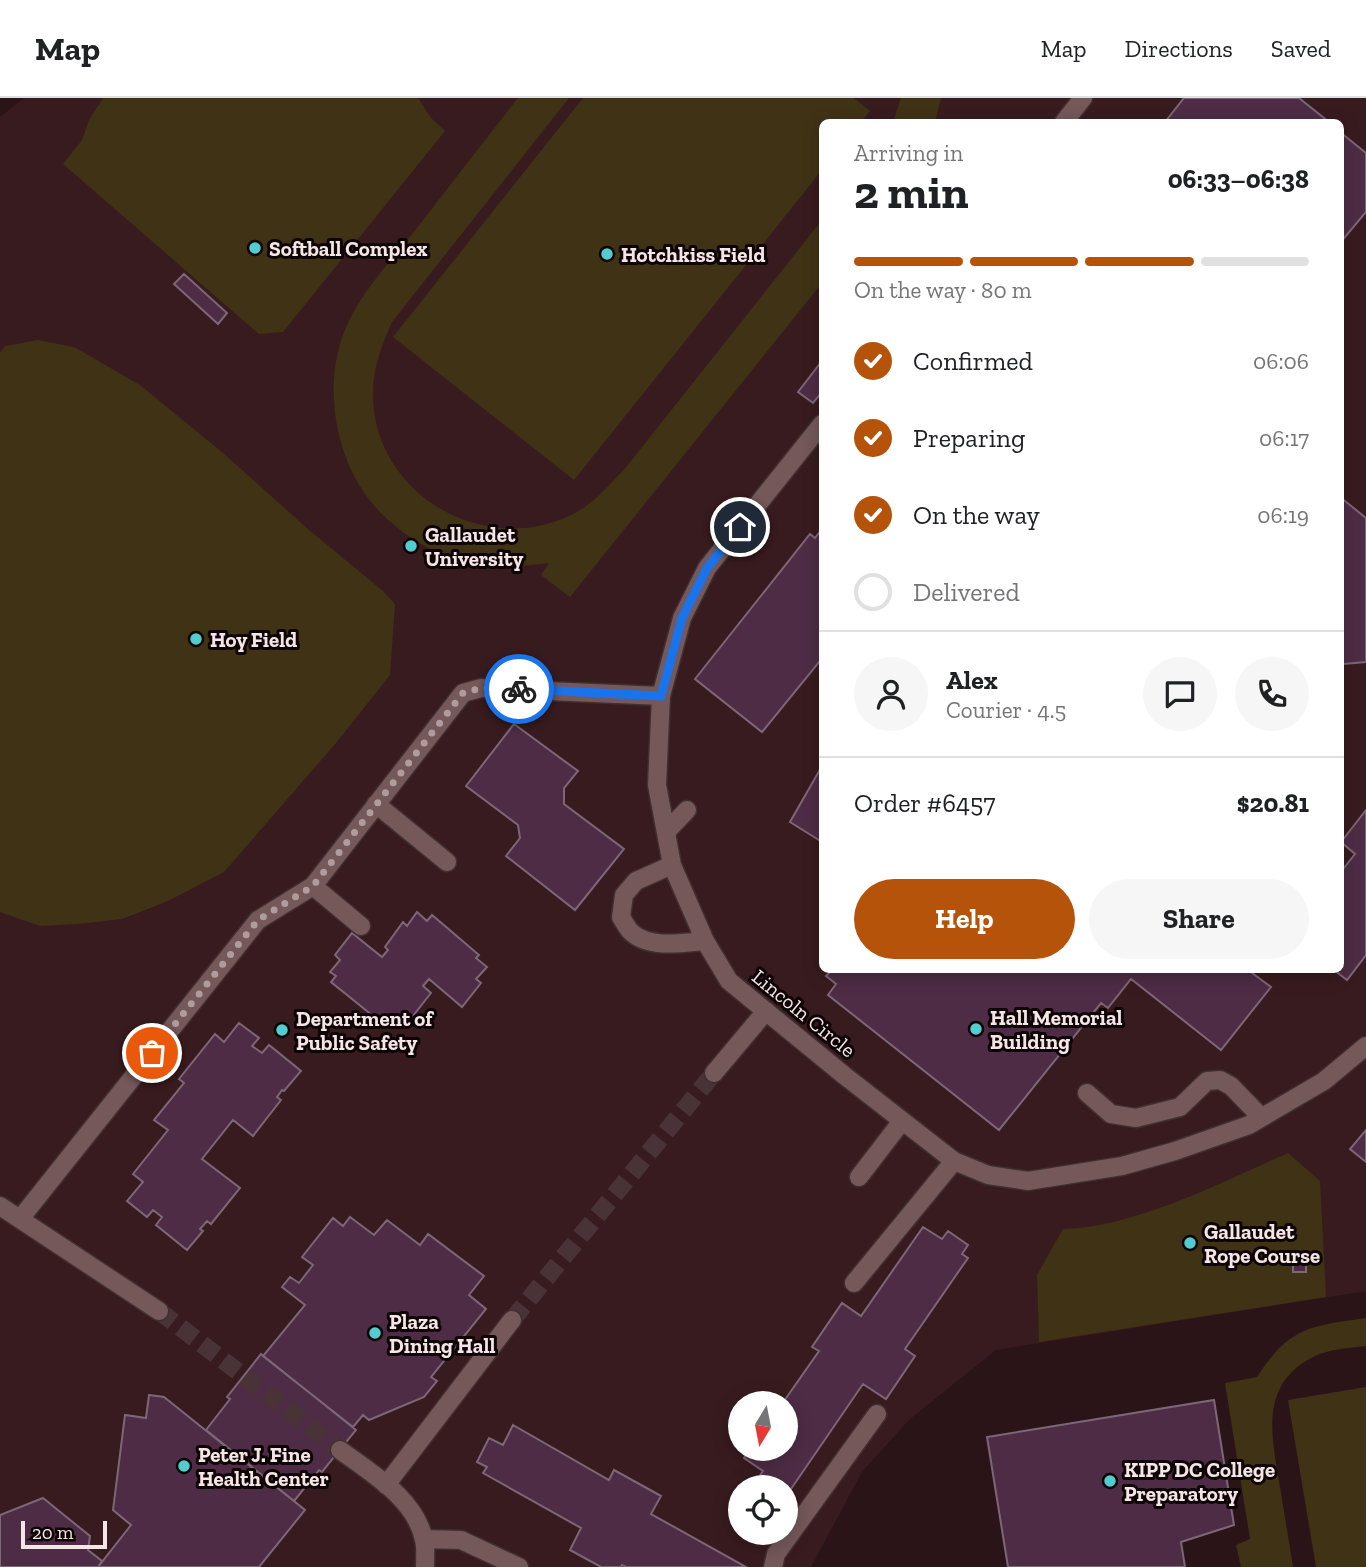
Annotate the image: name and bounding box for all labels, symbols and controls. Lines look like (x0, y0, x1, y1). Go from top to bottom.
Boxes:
text: Map (35, 29, 100, 68)
text: Map (1041, 34, 1087, 63)
text: Directions (1125, 34, 1233, 63)
text: Saved (1271, 34, 1331, 63)
text: Arriving in (854, 139, 963, 167)
text: 06:33–06:38 (1168, 163, 1309, 195)
text: 2 min (854, 165, 969, 220)
place label: Softball Complex (269, 236, 428, 261)
marker: Softball Complex (247, 240, 263, 256)
place label: Hotchkiss Field (621, 242, 765, 267)
marker: Hotchkiss Field (599, 246, 615, 262)
text: On the way · 80 m (854, 276, 1032, 304)
icon: check (854, 342, 892, 380)
text: Confirmed (913, 345, 1033, 377)
text: 06:06 (1253, 347, 1309, 375)
icon: check (854, 419, 892, 457)
text: Preparing (913, 422, 1025, 454)
text: 06:17 (1259, 424, 1309, 452)
icon: check (854, 496, 892, 534)
pin (710, 497, 770, 557)
text: On the way (913, 499, 1040, 531)
text: 06:19 (1257, 501, 1309, 529)
icon: home (721, 508, 759, 546)
place label: Gallaudet University (425, 522, 523, 571)
marker: Gallaudet University (403, 538, 419, 554)
text: Delivered (913, 576, 1020, 608)
place label: Hoy Field (210, 627, 297, 652)
marker: Hoy Field (188, 631, 204, 647)
courier (484, 654, 554, 724)
button: person (854, 657, 928, 731)
button: chat (1143, 657, 1217, 731)
button: phone (1235, 657, 1309, 731)
text: Alex (946, 664, 998, 696)
icon: bike (500, 670, 538, 708)
text: Courier · 4.5 (946, 696, 1066, 724)
text: Order #6457 (854, 787, 996, 819)
text: $20.81 (1237, 787, 1309, 819)
button: Help (854, 879, 1075, 959)
button: Share (1089, 879, 1309, 959)
street label: Lincoln Circle (747, 964, 861, 1062)
place label: Hall Memorial Building (990, 1005, 1123, 1054)
place label: Department of Public Safety (296, 1006, 434, 1055)
marker: Hall Memorial Building (968, 1021, 984, 1037)
marker: Department of Public Safety (274, 1022, 290, 1038)
pin (122, 1023, 182, 1083)
icon: bag (133, 1034, 171, 1072)
place label: Gallaudet Rope Course (1204, 1219, 1320, 1268)
marker: Gallaudet Rope Course (1182, 1235, 1198, 1251)
place label: Plaza Dining Hall (389, 1309, 495, 1358)
marker: Plaza Dining Hall (367, 1325, 383, 1341)
north arrow (728, 1391, 798, 1461)
map controls (728, 1391, 798, 1545)
place label: Peter J. Fine Health Center (198, 1442, 329, 1491)
place label: KIPP DC College Preparatory (1124, 1457, 1275, 1506)
marker: Peter J. Fine Health Center (176, 1458, 192, 1474)
marker: KIPP DC College Preparatory (1102, 1473, 1118, 1489)
button: locate (728, 1475, 798, 1545)
scale bar (21, 1518, 107, 1550)
text: 20 m (32, 1521, 73, 1544)

